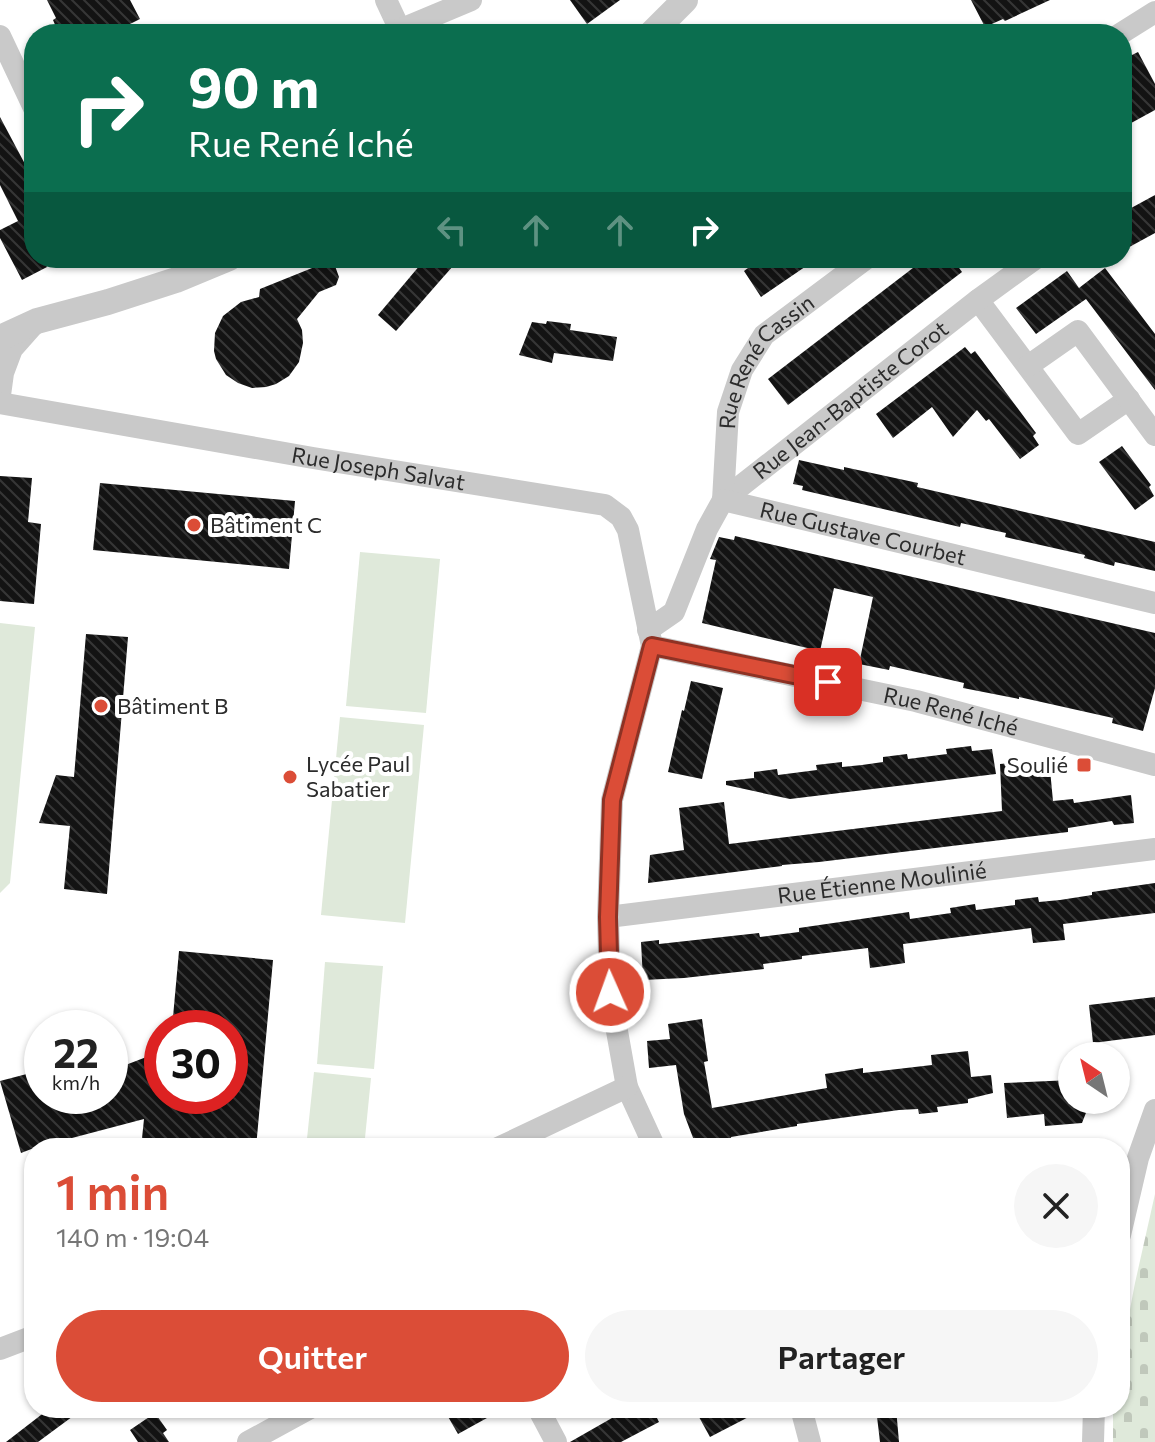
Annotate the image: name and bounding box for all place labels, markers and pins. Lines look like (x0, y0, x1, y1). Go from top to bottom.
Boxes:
place label: Bâtiment C (210, 511, 322, 538)
marker: Bâtiment C (185, 516, 203, 534)
pin (794, 648, 862, 716)
place label: Bâtiment B (117, 692, 228, 719)
marker: Bâtiment B (92, 697, 110, 715)
place label: Lycée Paul Sabatier (306, 750, 410, 802)
place label: Soulié (1007, 751, 1068, 778)
marker: Soulié (1075, 756, 1093, 774)
marker: Lycée Paul Sabatier (281, 768, 299, 786)

